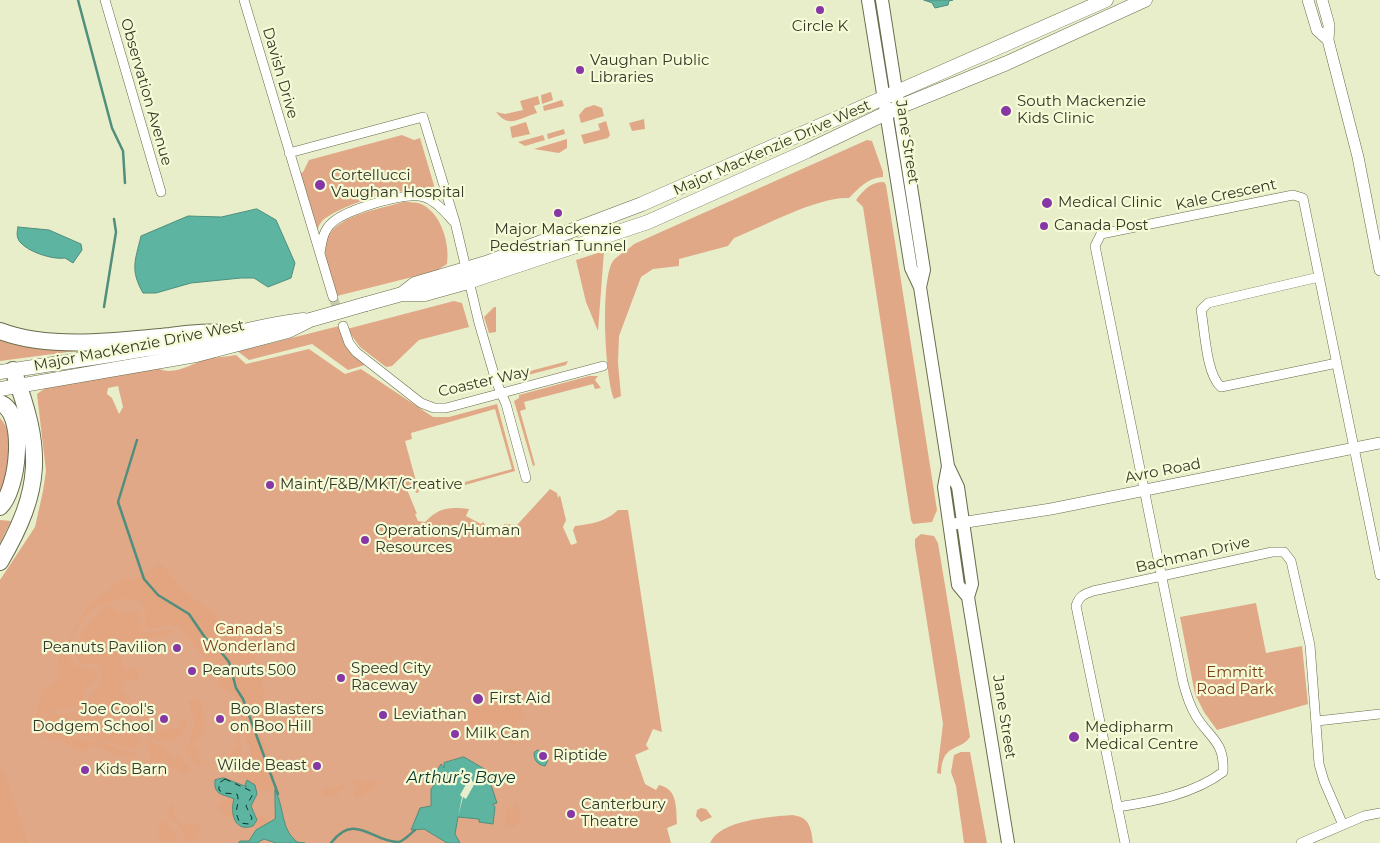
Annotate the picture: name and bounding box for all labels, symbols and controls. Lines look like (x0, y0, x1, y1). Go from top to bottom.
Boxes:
marker: Circle K (814, 4, 826, 16)
street label: Observation Avenue (116, 16, 176, 168)
place label: Circle K (792, 18, 848, 36)
street label: Davish Drive (258, 25, 302, 121)
place label: Vaughan Public Libraries (590, 52, 709, 87)
marker: Vaughan Public Libraries (574, 64, 586, 76)
place label: South Mackenzie Kids Clinic (1017, 93, 1146, 128)
street label: Major MacKenzie Drive West (671, 96, 873, 200)
street label: Jane Street (891, 99, 923, 185)
marker: South Mackenzie Kids Clinic (999, 104, 1013, 118)
place label: Cortellucci Vaughan Hospital (331, 167, 465, 202)
street label: Kale Crescent (1174, 176, 1278, 214)
marker: Cortellucci Vaughan Hospital (313, 178, 327, 192)
place label: Medical Clinic (1058, 194, 1162, 212)
marker: Medical Clinic (1040, 196, 1054, 210)
marker: Major Mackenzie Pedestrian Tunnel (552, 207, 564, 219)
place label: Canada Post (1054, 217, 1149, 235)
marker: Canada Post (1038, 220, 1050, 232)
place label: Major Mackenzie Pedestrian Tunnel (490, 221, 626, 256)
street label: Major MacKenzie Drive West (32, 317, 246, 375)
street label: Coaster Way (437, 363, 531, 401)
street label: Avro Road (1124, 455, 1202, 487)
place label: Maint/F&B/MKT/Creative (280, 476, 463, 494)
marker: Maint/F&B/MKT/Creative (264, 479, 276, 491)
place label: Operations/Human Resources (375, 522, 520, 557)
street label: Bachman Drive (1134, 533, 1252, 577)
marker: Operations/Human Resources (359, 534, 371, 546)
park label: Canada's Wonderland (202, 621, 296, 656)
place label: Peanuts Pavilion (42, 639, 167, 657)
marker: Peanuts Pavilion (171, 642, 183, 654)
place label: Speed City Raceway (351, 660, 431, 695)
place label: Peanuts 500 (202, 662, 296, 680)
park label: Emmitt Road Park (1196, 664, 1274, 699)
marker: Peanuts 500 (186, 665, 198, 677)
marker: Speed City Raceway (335, 672, 347, 684)
street label: Jane Street (988, 674, 1020, 760)
place label: First Aid (489, 690, 551, 708)
marker: First Aid (471, 692, 485, 706)
place label: Joe Cool's Dodgem School (32, 701, 154, 736)
place label: Boo Blasters on Boo Hill (230, 701, 324, 736)
place label: Leviathan (393, 706, 467, 724)
marker: Leviathan (377, 709, 389, 721)
marker: Joe Cool's Dodgem School (158, 713, 170, 725)
marker: Boo Blasters on Boo Hill (214, 713, 226, 725)
place label: Medipharm Medical Centre (1085, 719, 1198, 754)
place label: Milk Can (465, 725, 530, 743)
marker: Milk Can (449, 728, 461, 740)
marker: Medipharm Medical Centre (1067, 730, 1081, 744)
place label: Riptide (553, 747, 607, 765)
marker: Riptide (537, 750, 549, 762)
place label: Wilde Beast (217, 757, 307, 775)
marker: Wilde Beast (311, 760, 323, 772)
place label: Kids Barn (95, 761, 167, 779)
marker: Kids Barn (79, 764, 91, 776)
water label: Arthur’s Baye (406, 768, 516, 788)
place label: Canterbury Theatre (581, 796, 666, 831)
marker: Canterbury Theatre (565, 808, 577, 820)

